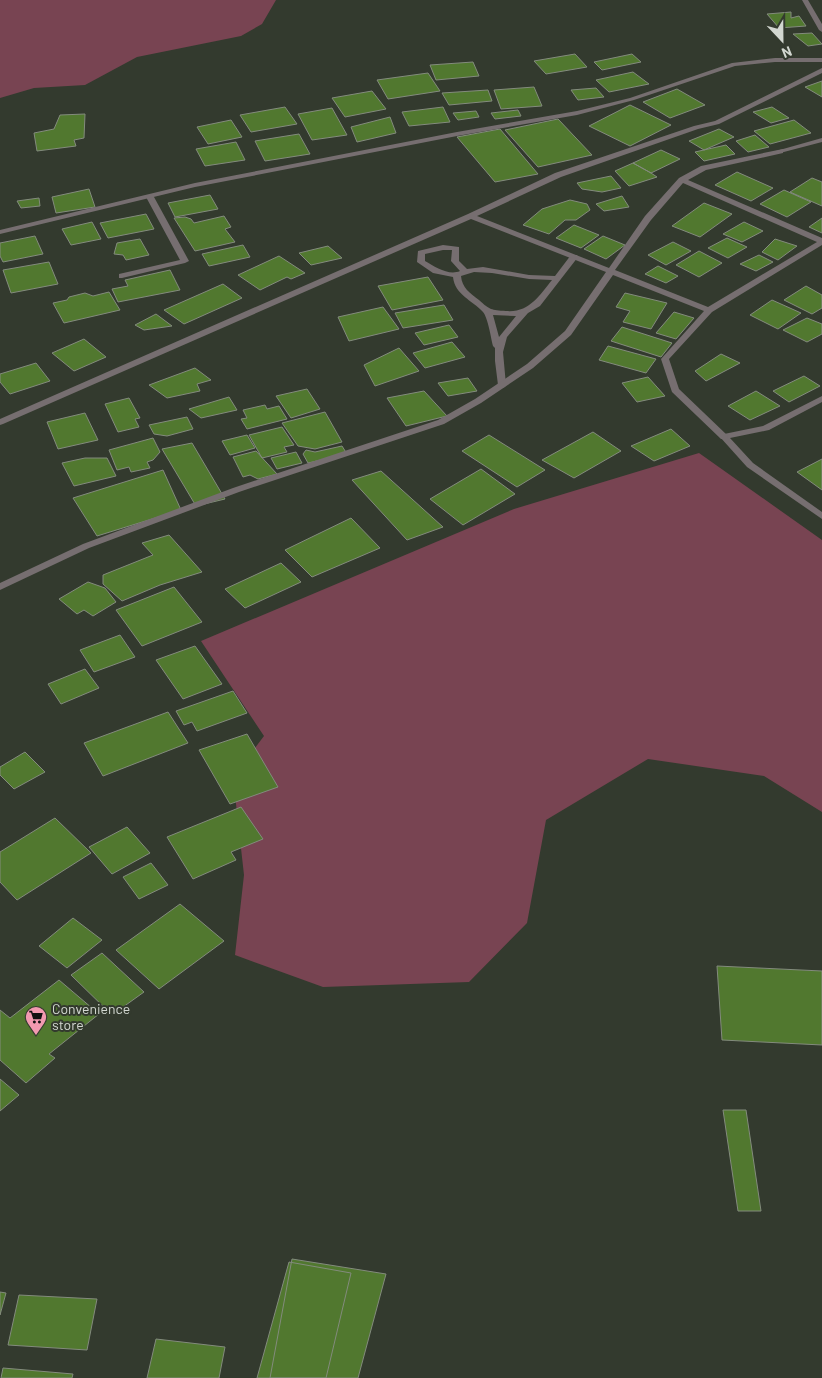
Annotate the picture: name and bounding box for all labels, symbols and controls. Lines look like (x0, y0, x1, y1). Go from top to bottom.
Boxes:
north arrow (757, 15, 807, 65)
text: N (780, 43, 795, 62)
place label: Convenience store (52, 1000, 130, 1033)
supermarket icon: Convenience store (24, 1005, 48, 1036)

